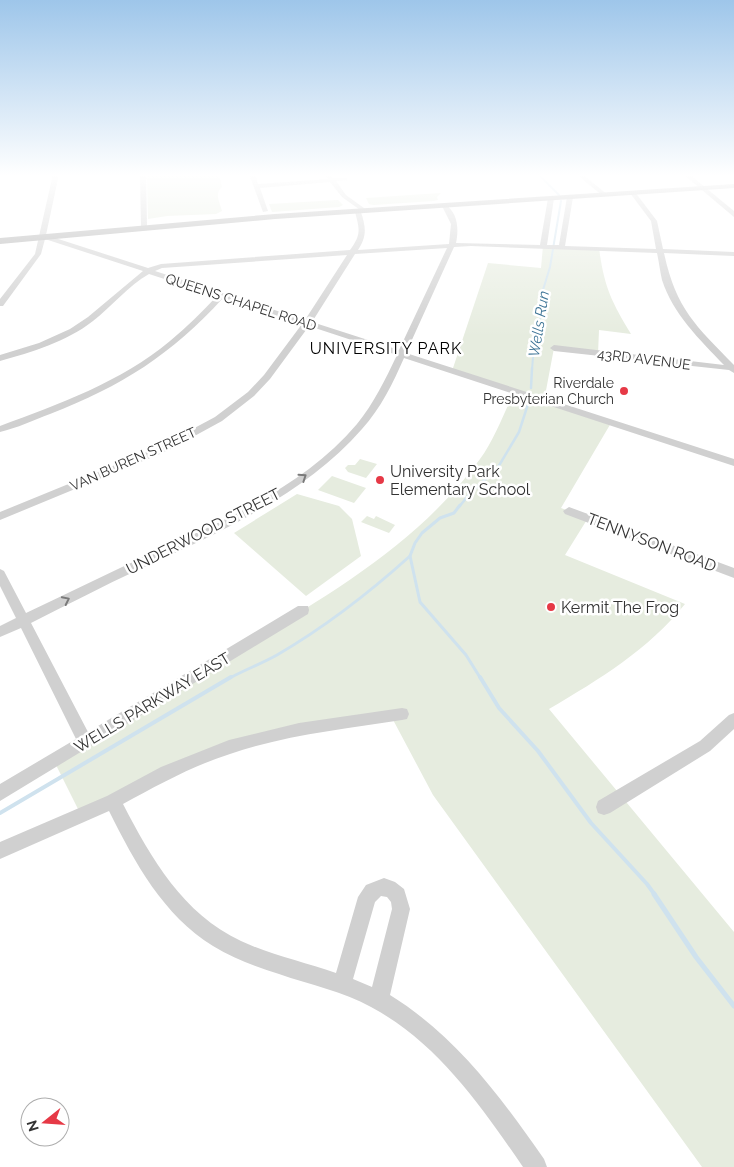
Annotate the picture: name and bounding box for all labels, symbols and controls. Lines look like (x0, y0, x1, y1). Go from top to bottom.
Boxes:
street label: QUEENS CHAPEL ROAD (164, 270, 318, 334)
water label: Wells Run (525, 290, 553, 358)
district label: UNIVERSITY PARK (310, 339, 462, 358)
street label: 43RD AVENUE (596, 345, 692, 373)
place label: Riverdale Presbyterian Church (483, 375, 614, 407)
marker: Riverdale Presbyterian Church (618, 385, 630, 397)
street label: VAN BUREN STREET (68, 424, 199, 494)
place label: University Park Elementary School (390, 462, 531, 499)
one-way arrow (298, 474, 307, 483)
marker: University Park Elementary School (374, 474, 386, 486)
street label: UNDERWOOD STREET (123, 484, 284, 579)
street label: TENNYSON ROAD (585, 509, 719, 576)
one-way arrow (61, 596, 70, 606)
place label: Kermit The Frog (561, 598, 679, 617)
marker: Kermit The Frog (545, 601, 557, 613)
street label: WELLS PARKWAY EAST (71, 648, 234, 757)
north arrow (20, 1097, 70, 1147)
text: N (23, 1118, 42, 1133)

